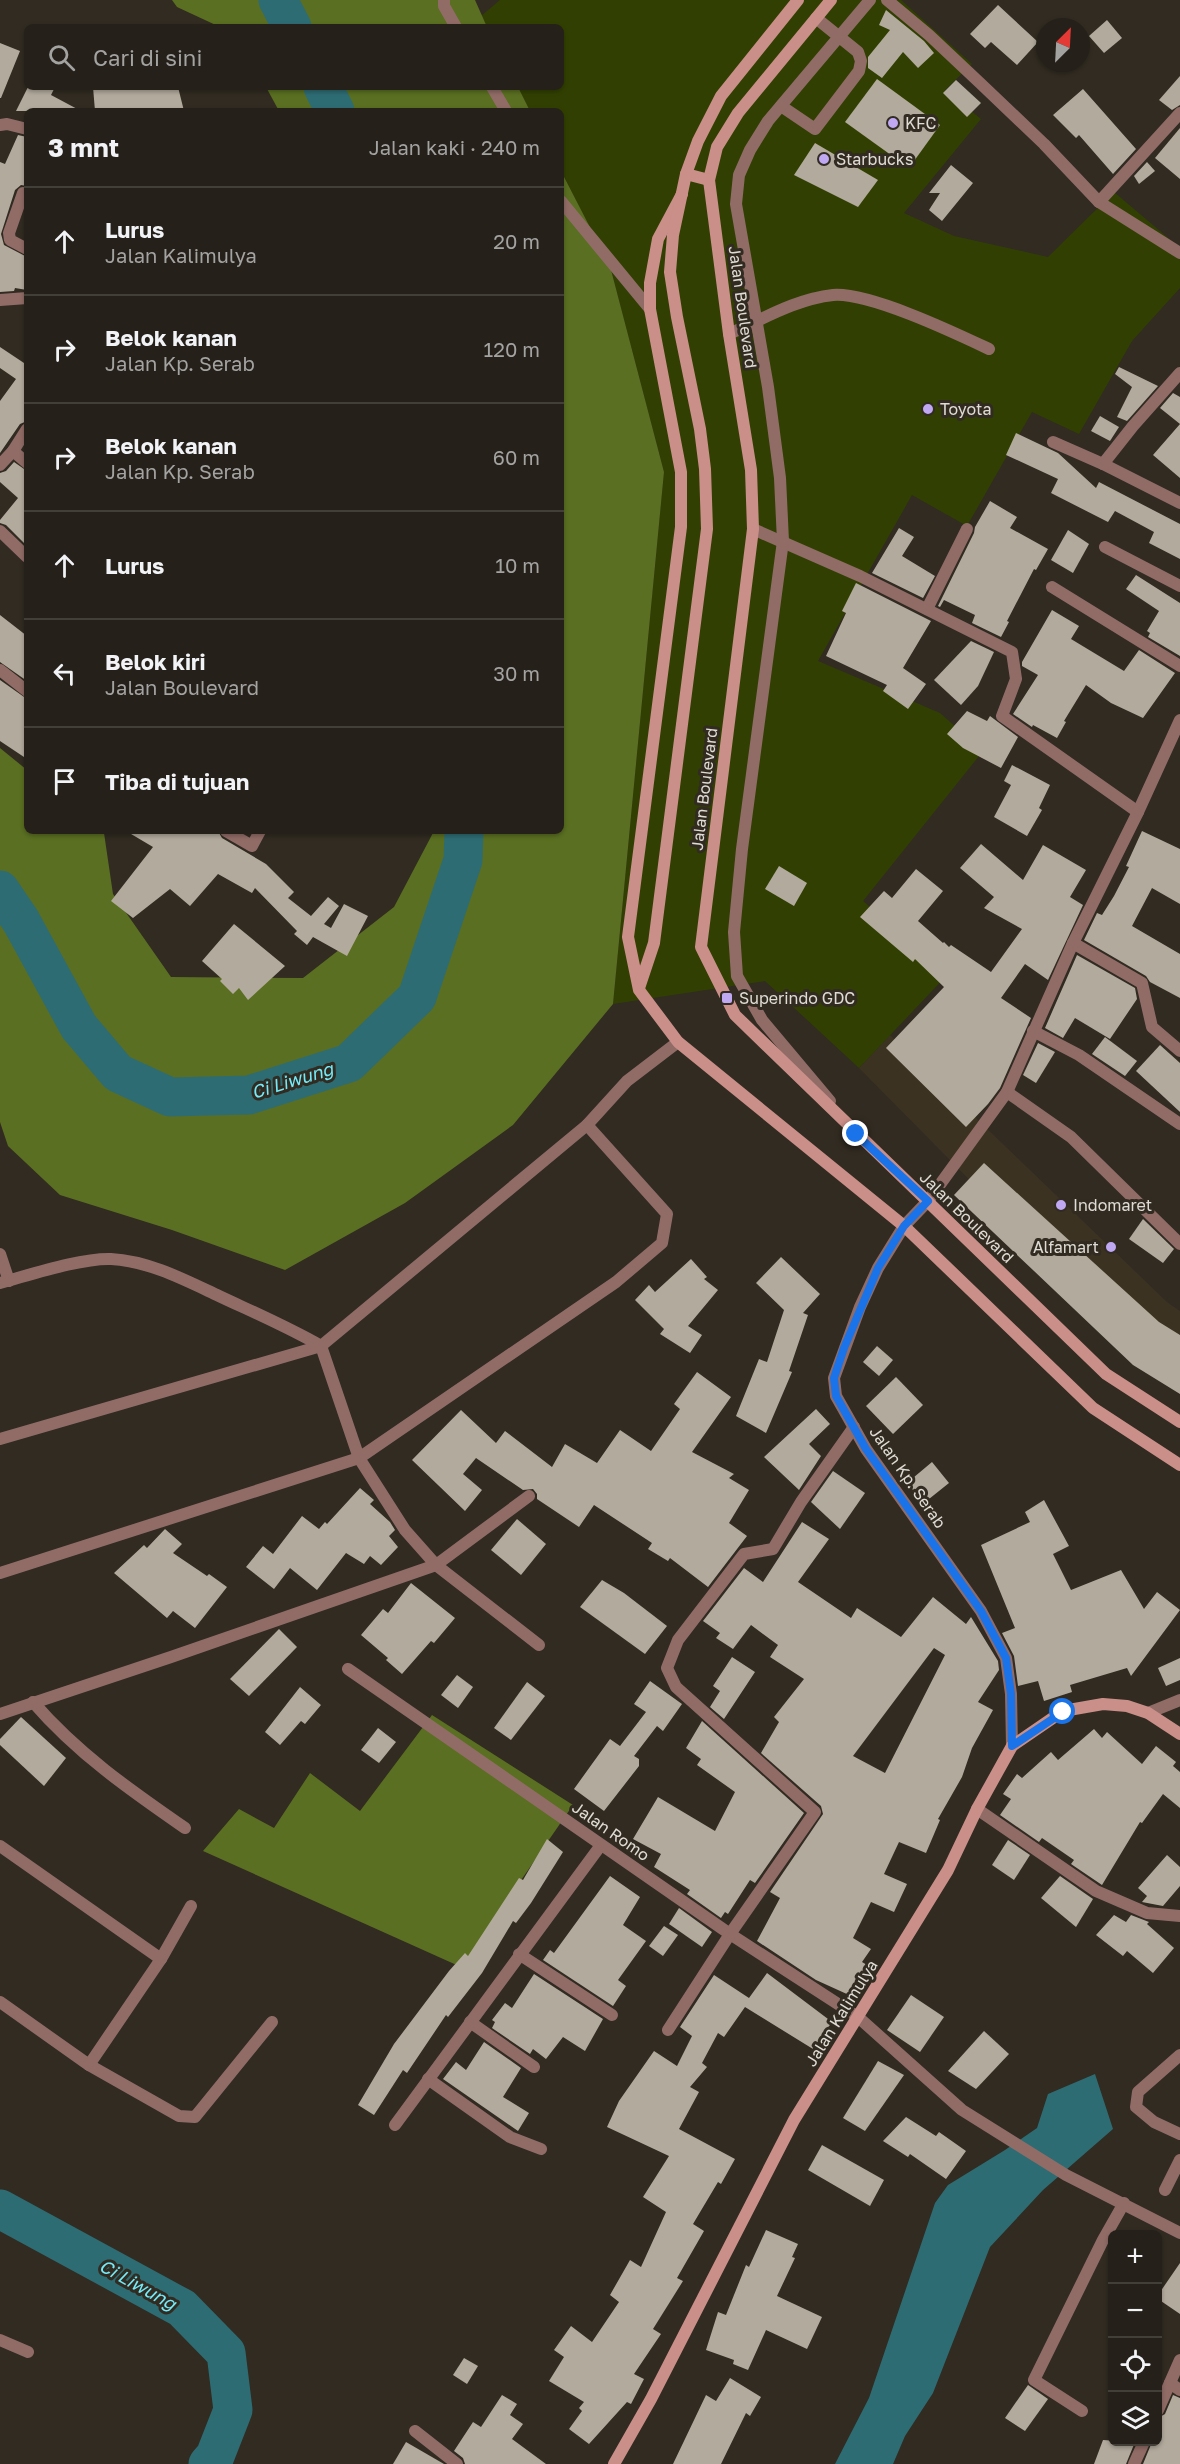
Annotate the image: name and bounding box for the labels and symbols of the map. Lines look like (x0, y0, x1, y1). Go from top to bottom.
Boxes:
north arrow (1036, 18, 1090, 72)
place label: KFC (905, 113, 936, 133)
marker: KFC (886, 116, 900, 130)
place label: Starbucks (836, 149, 913, 169)
marker: Starbucks (817, 152, 831, 166)
street label: Jalan Boulevard (725, 245, 761, 369)
place label: Toyota (940, 399, 991, 419)
marker: Toyota (921, 402, 935, 416)
street label: Jalan Boulevard (687, 727, 721, 851)
place label: Superindo GDC (739, 988, 855, 1008)
marker: Superindo GDC (720, 991, 734, 1005)
water label: Ci Liwung (248, 1057, 337, 1103)
route end (842, 1120, 868, 1146)
street label: Jalan Boulevard (916, 1167, 1018, 1267)
place label: Indomaret (1073, 1195, 1152, 1215)
marker: Indomaret (1054, 1198, 1068, 1212)
place label: Alfamart (1033, 1237, 1099, 1257)
marker: Alfamart (1104, 1240, 1118, 1254)
street label: Jalan Kp. Serab (865, 1422, 951, 1532)
route start (1049, 1698, 1075, 1724)
street label: Jalan Romo (568, 1797, 654, 1865)
street label: Jalan Kalimulya (800, 1956, 882, 2070)
water label: Ci Liwung (96, 2254, 182, 2315)

